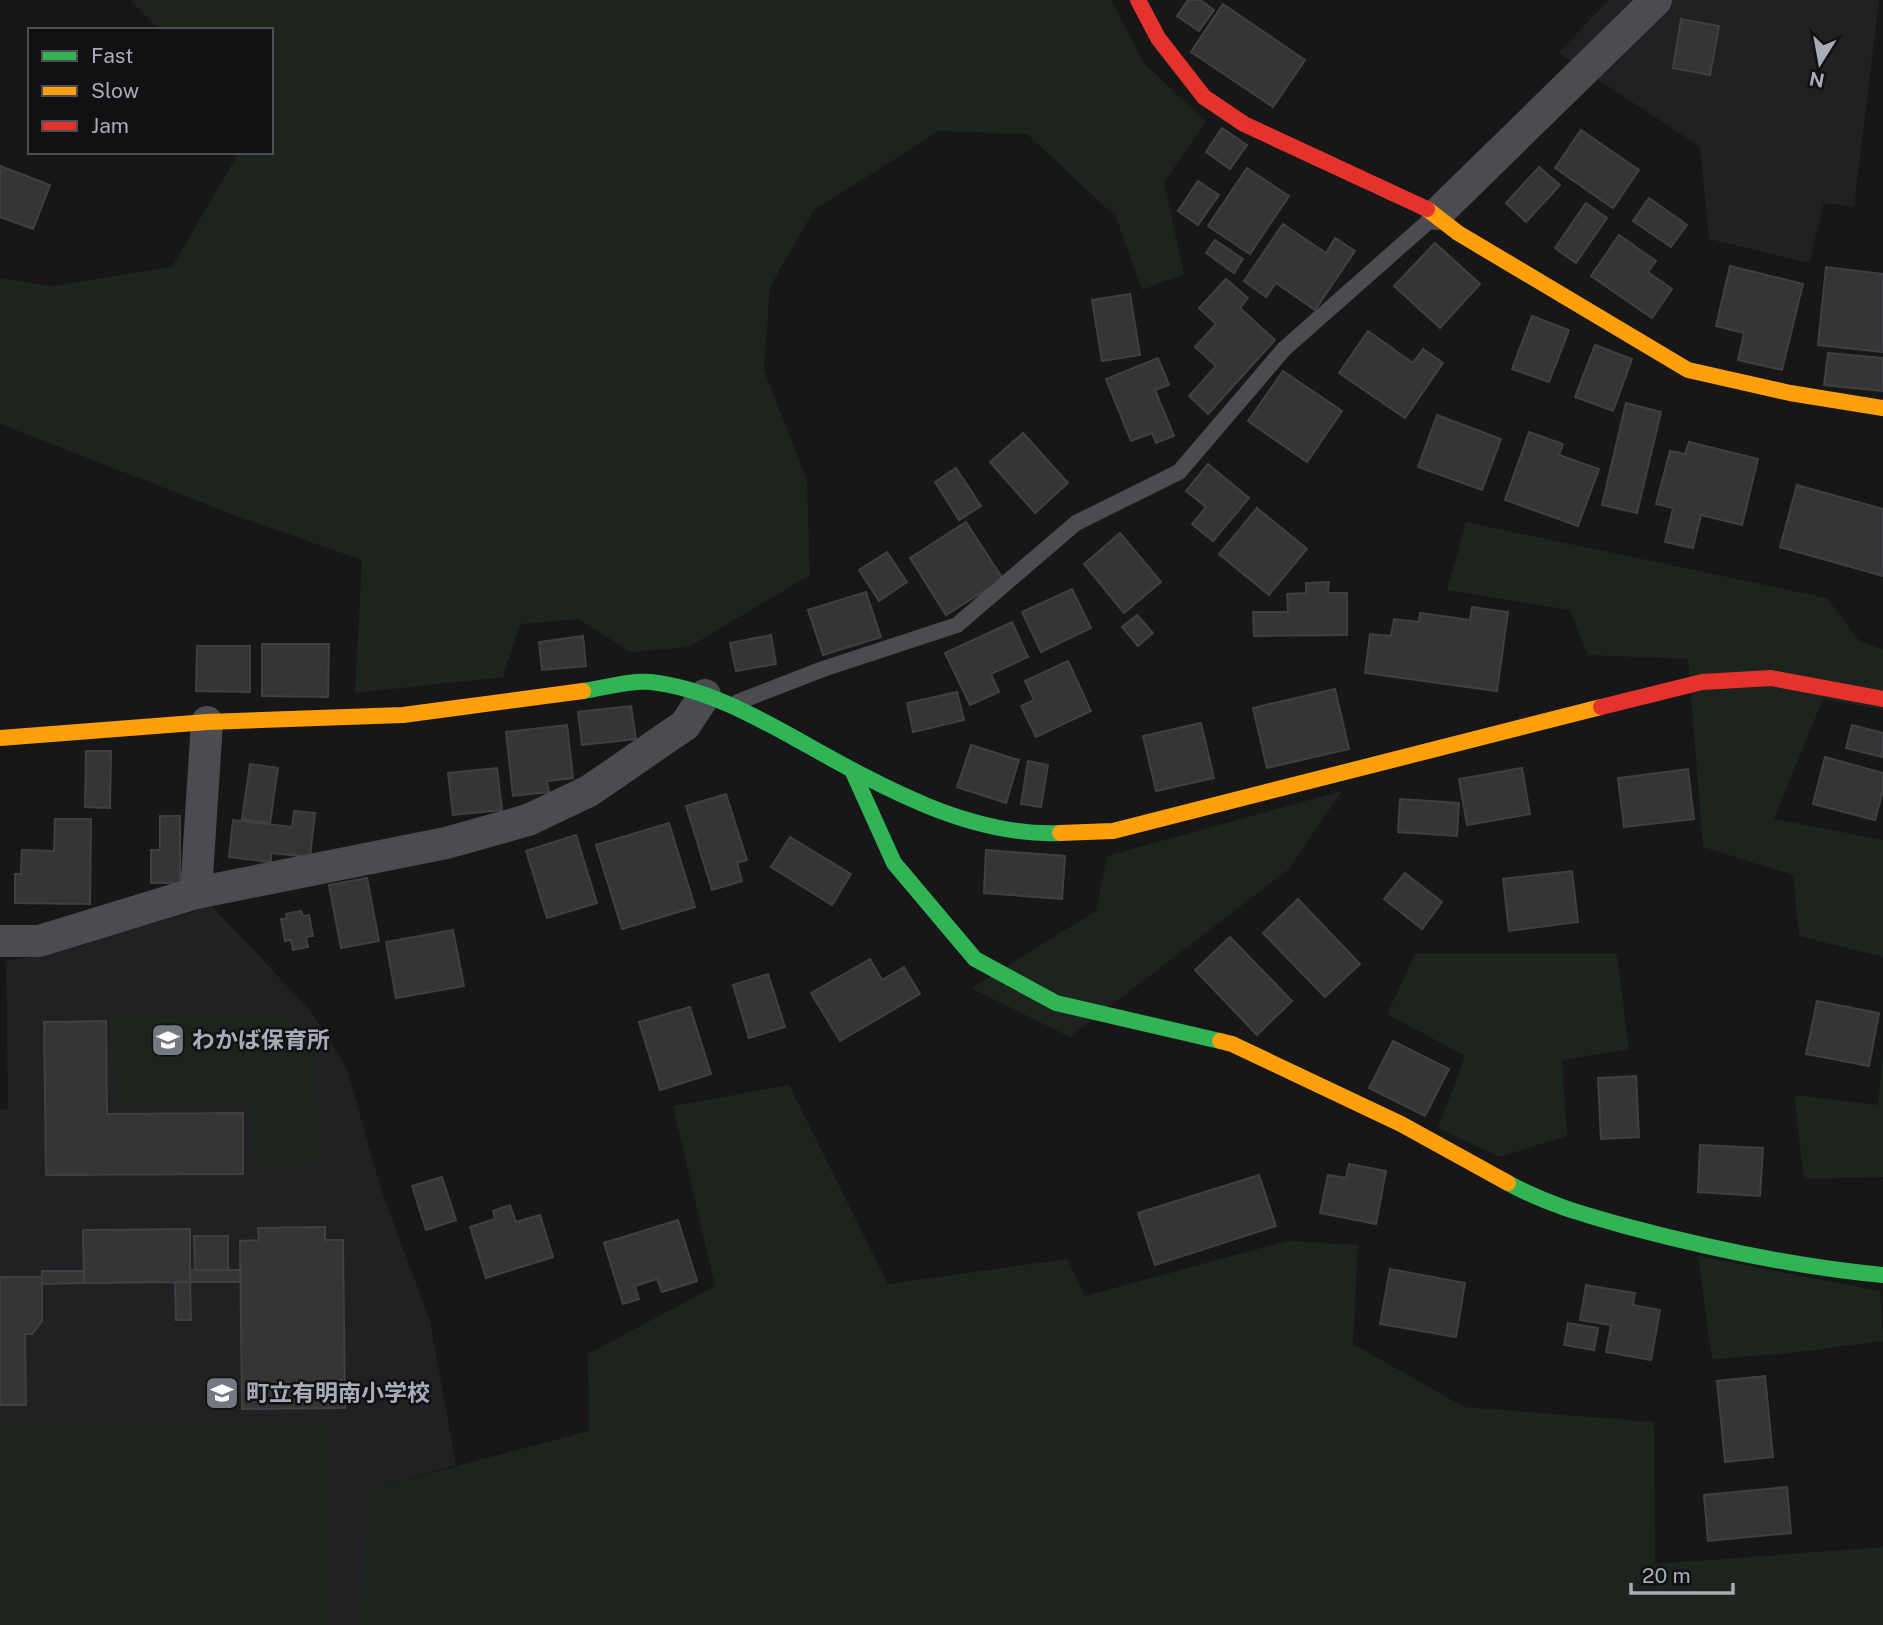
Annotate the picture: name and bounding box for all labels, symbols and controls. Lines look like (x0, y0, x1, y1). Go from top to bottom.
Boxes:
legend (28, 28, 273, 154)
north arrow (1785, 28, 1855, 98)
text: Fast (91, 43, 133, 68)
text: N (1807, 67, 1826, 92)
text: Slow (91, 78, 139, 103)
text: Jam (91, 113, 129, 138)
school or university icon: わかば保育所 (149, 1021, 187, 1059)
place label: わかば保育所 (192, 1026, 330, 1053)
school or university icon: 町立有明南小学校 (203, 1374, 241, 1412)
place label: 町立有明南小学校 (246, 1379, 430, 1406)
scale bar (1631, 1552, 1732, 1596)
text: 20 m (1642, 1563, 1691, 1588)

